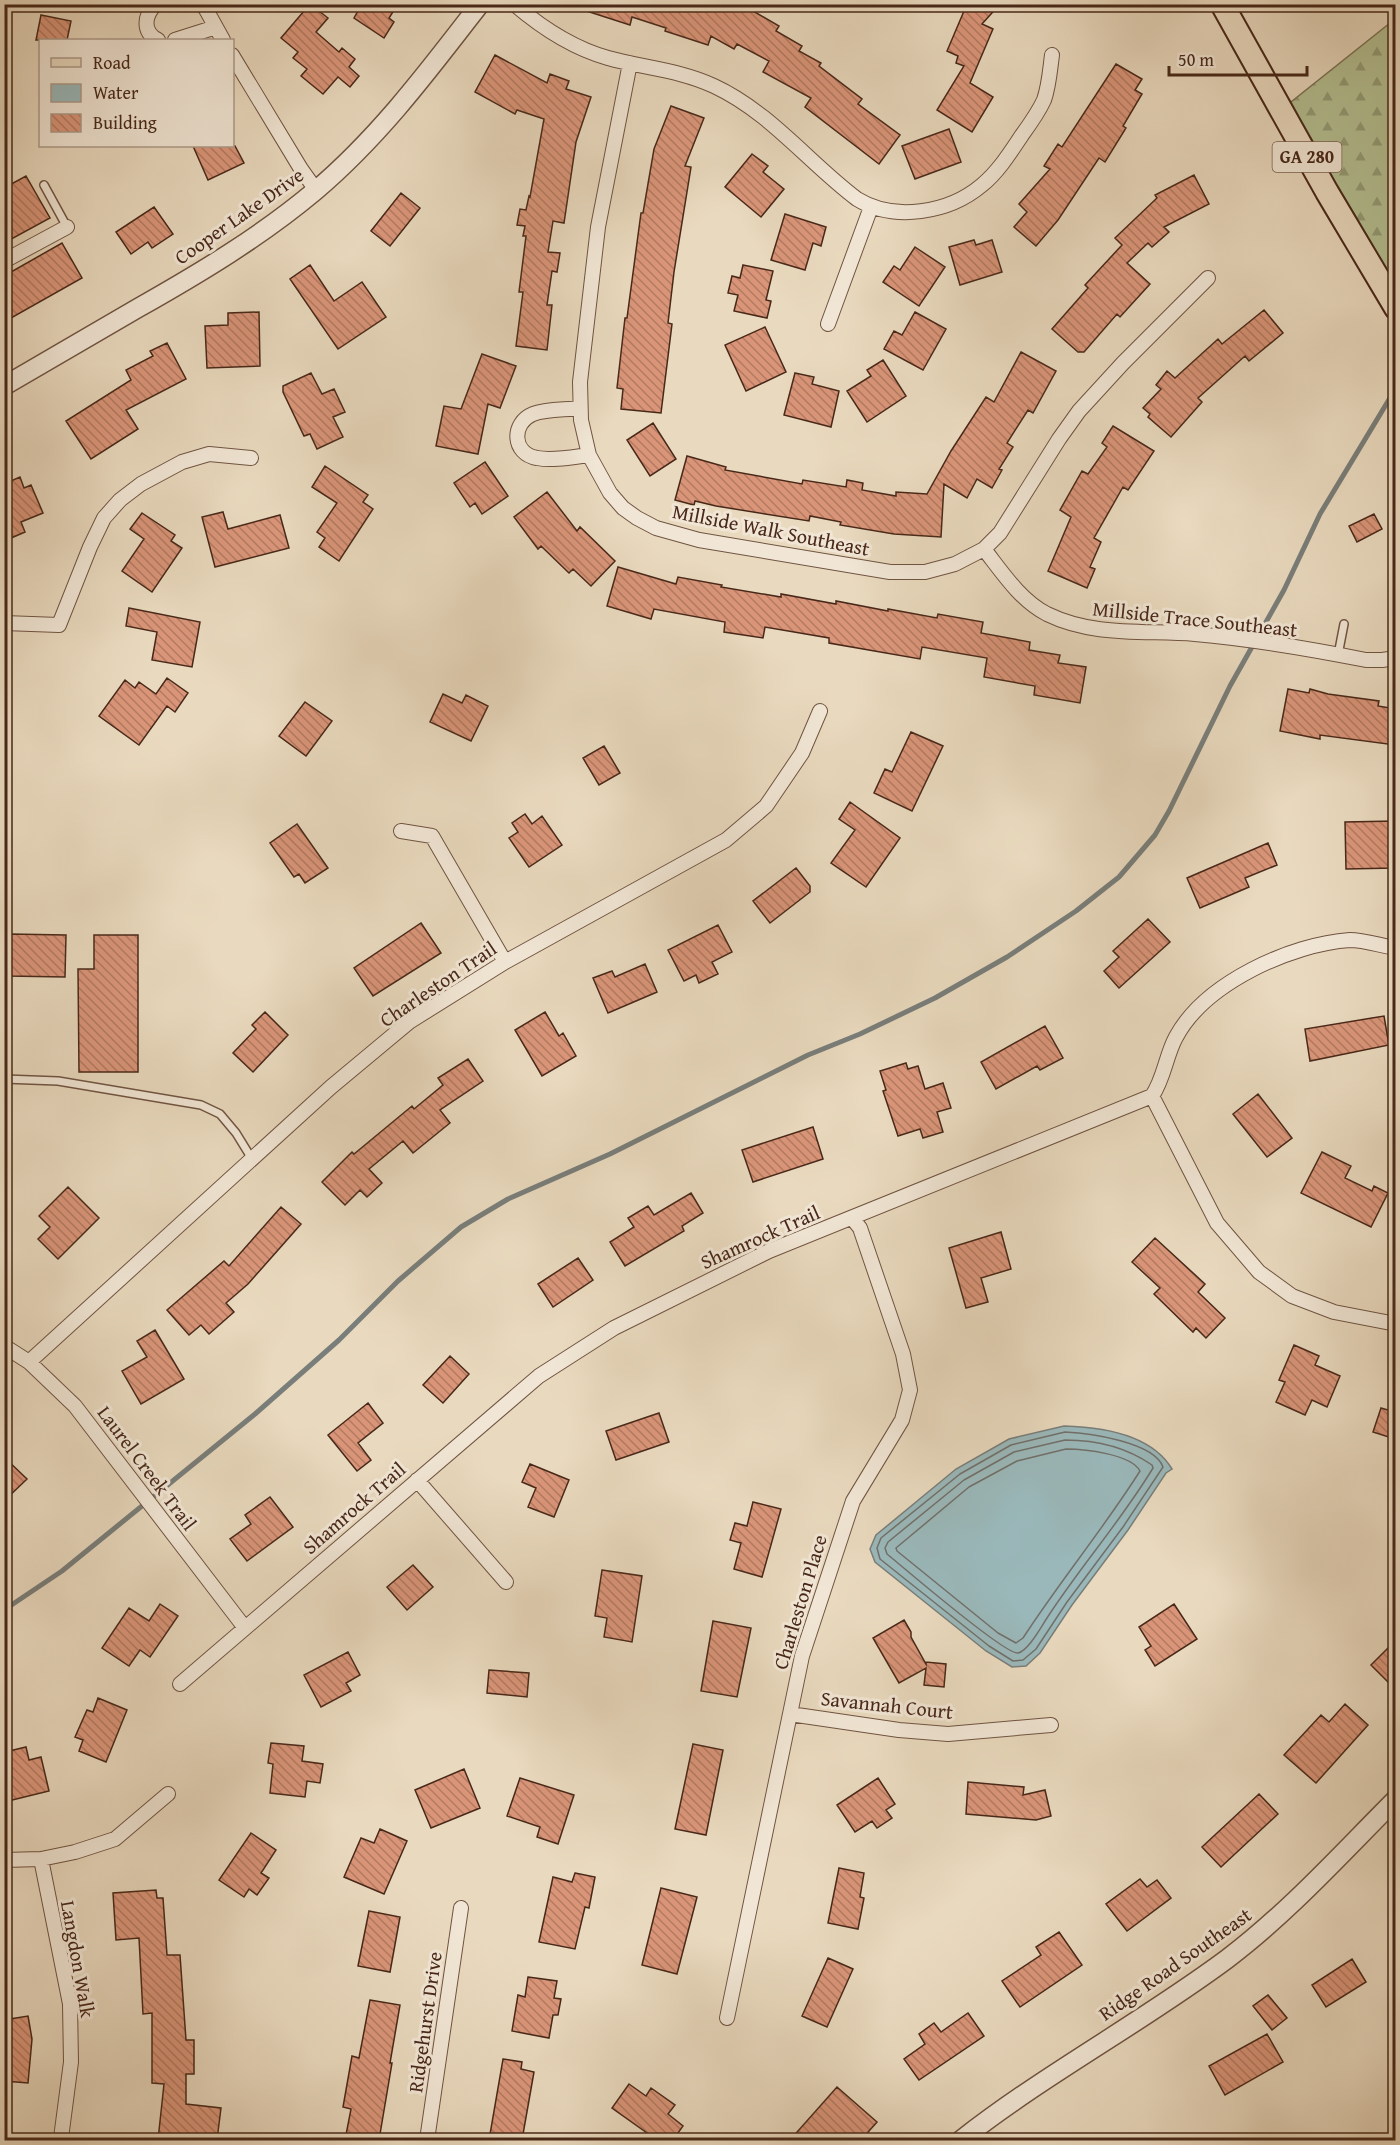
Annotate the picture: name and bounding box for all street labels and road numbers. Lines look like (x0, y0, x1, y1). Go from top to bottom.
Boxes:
road number: GA 280 (1272, 142, 1342, 172)
street label: Cooper Lake Drive (168, 160, 309, 271)
street label: Millside Walk Southeast (670, 496, 872, 563)
street label: Millside Trace Southeast (1091, 593, 1299, 644)
street label: Charleston Trail (373, 933, 502, 1034)
street label: Shamrock Trail (695, 1197, 825, 1276)
street label: Laurel Creek Trail (91, 1399, 204, 1536)
street label: Shamrock Trail (296, 1454, 412, 1561)
street label: Charleston Place (765, 1531, 834, 1673)
street label: Savannah Court (820, 1683, 955, 1726)
street label: Langdon Walk (54, 1898, 103, 2021)
street label: Ridge Road Southeast (1092, 1900, 1257, 2027)
street label: Ridgehurst Drive (400, 1950, 449, 2094)

